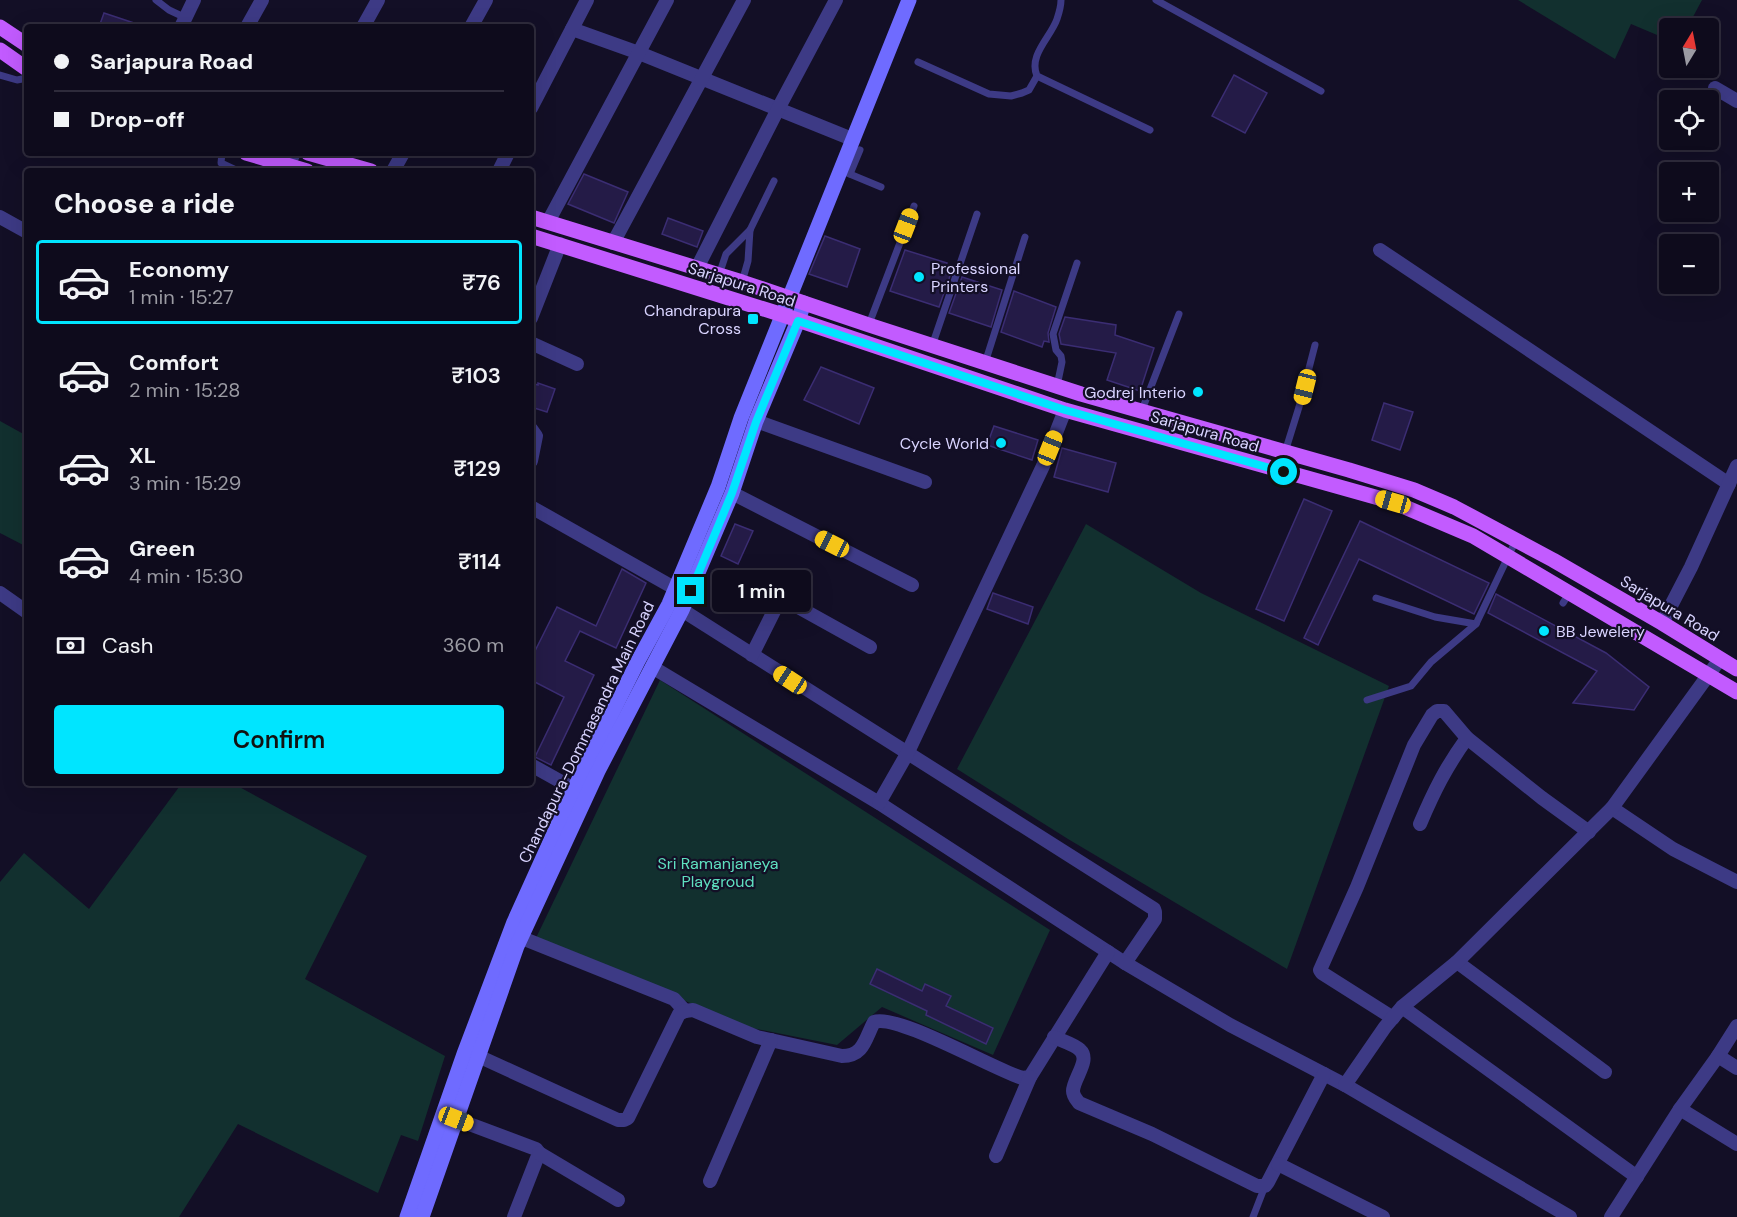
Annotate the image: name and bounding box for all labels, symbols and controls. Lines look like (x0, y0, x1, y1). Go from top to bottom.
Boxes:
north arrow (1659, 18, 1719, 78)
map controls (1659, 18, 1719, 294)
text: Sarjapura Road (90, 47, 253, 76)
button: locate (1659, 90, 1719, 150)
text: Drop-off (90, 105, 185, 134)
button: + (1659, 162, 1719, 222)
text: Choose a ride (54, 186, 235, 221)
car (891, 206, 921, 246)
button: − (1659, 234, 1719, 294)
icon: car (57, 255, 111, 309)
text: Economy (129, 255, 229, 284)
street label: Sarjapura Road (685, 257, 798, 312)
place label: Professional Printers (931, 258, 1020, 297)
text: ₹76 (462, 268, 501, 297)
marker: Professional Printers (912, 270, 926, 284)
text: 1 min · 15:27 (129, 284, 234, 310)
place label: Chandrapura Cross (644, 300, 741, 339)
marker: Chandrapura Cross (746, 312, 760, 326)
icon: car (57, 348, 111, 402)
text: Comfort (129, 348, 219, 377)
text: ₹103 (451, 361, 501, 390)
car (1292, 367, 1318, 407)
text: 2 min · 15:28 (129, 377, 240, 403)
place label: Godrej Interio (1084, 382, 1186, 403)
marker: Godrej Interio (1191, 385, 1205, 399)
street label: Sarjapura Road (1148, 406, 1261, 457)
car (1035, 428, 1065, 468)
place label: Cycle World (900, 433, 989, 454)
marker: Cycle World (994, 436, 1008, 450)
icon: car (57, 441, 111, 495)
text: XL (129, 441, 156, 470)
text: ₹129 (453, 454, 501, 483)
route start (1270, 458, 1297, 485)
text: 3 min · 15:29 (129, 470, 241, 496)
car (1373, 488, 1413, 516)
car (812, 528, 852, 560)
icon: car (57, 534, 111, 588)
text: Green (129, 534, 195, 563)
text: ₹114 (458, 547, 501, 576)
text: 4 min · 15:30 (129, 563, 243, 589)
callout: 1 min (712, 570, 811, 612)
street label: Sarjapura Road (1616, 571, 1723, 646)
route end (677, 577, 704, 604)
text: 1 min (738, 578, 785, 604)
street label: Chandapura-Dommasandra Main Road (514, 598, 659, 867)
place label: BB Jewelery (1556, 621, 1645, 642)
marker: BB Jewelery (1537, 624, 1551, 638)
icon: cash (54, 629, 87, 662)
text: Cash (102, 631, 153, 660)
text: 360 m (443, 632, 504, 658)
car (770, 663, 810, 697)
button: Confirm (54, 705, 504, 774)
park label: Sri Ramanjaneya Playgroud (657, 853, 779, 892)
car (436, 1104, 476, 1134)

